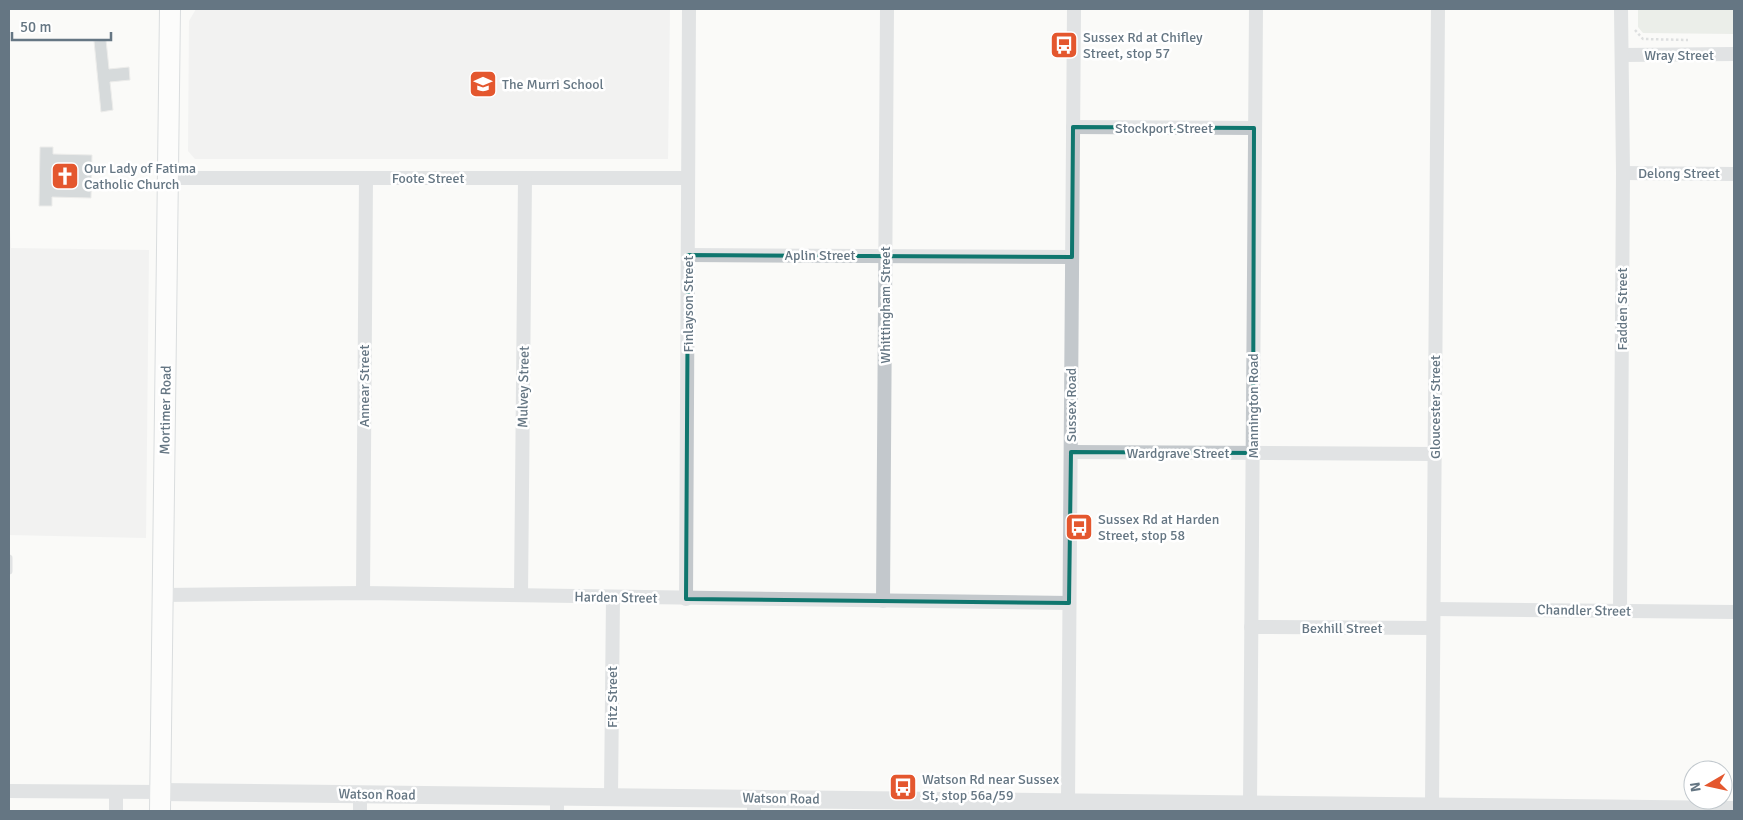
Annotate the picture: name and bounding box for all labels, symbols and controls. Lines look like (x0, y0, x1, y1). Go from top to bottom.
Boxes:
scale bar (12, 10, 111, 42)
text: 50 m (20, 18, 51, 36)
place label: Sussex Rd at Chifley Street, stop 57 (1083, 29, 1203, 62)
bus stop icon: Sussex Rd at Chifley Street, stop 57 (1049, 30, 1079, 60)
street label: Wray Street (1644, 47, 1714, 64)
school or university icon: The Murri School (468, 69, 498, 99)
place label: The Murri School (502, 76, 604, 93)
street label: Stockport Street (1115, 120, 1213, 137)
place label: Our Lady of Fatima Catholic Church (84, 160, 196, 193)
church icon: Our Lady of Fatima Catholic Church (50, 161, 80, 191)
street label: Delong Street (1638, 165, 1720, 182)
street label: Foote Street (392, 170, 464, 187)
street label: Whittingham Street (877, 246, 894, 364)
street label: Aplin Street (784, 247, 856, 264)
street label: Finlayson Street (680, 255, 697, 352)
street label: Fadden Street (1614, 267, 1631, 350)
street label: Annear Street (356, 345, 373, 427)
street label: Mulvey Street (514, 346, 533, 428)
street label: Mannington Road (1245, 353, 1262, 459)
street label: Gloucester Street (1427, 355, 1444, 459)
street label: Mortimer Road (156, 365, 175, 455)
street label: Sussex Road (1063, 368, 1080, 442)
street label: Wardgrave Street (1127, 445, 1230, 462)
place label: Sussex Rd at Harden Street, stop 58 (1098, 511, 1219, 544)
bus stop icon: Sussex Rd at Harden Street, stop 58 (1064, 512, 1094, 542)
street label: Harden Street (574, 588, 658, 607)
street label: Chandler Street (1537, 601, 1631, 620)
street label: Bexhill Street (1302, 620, 1383, 637)
street label: Fitz Street (604, 666, 621, 728)
north arrow (1683, 760, 1733, 810)
place label: Watson Rd near Sussex St, stop 56a/59 (922, 771, 1060, 804)
bus stop icon: Watson Rd near Sussex St, stop 56a/59 (888, 772, 918, 802)
text: N (1686, 781, 1705, 793)
street label: Watson Road (338, 785, 416, 804)
street label: Watson Road (742, 789, 820, 808)

